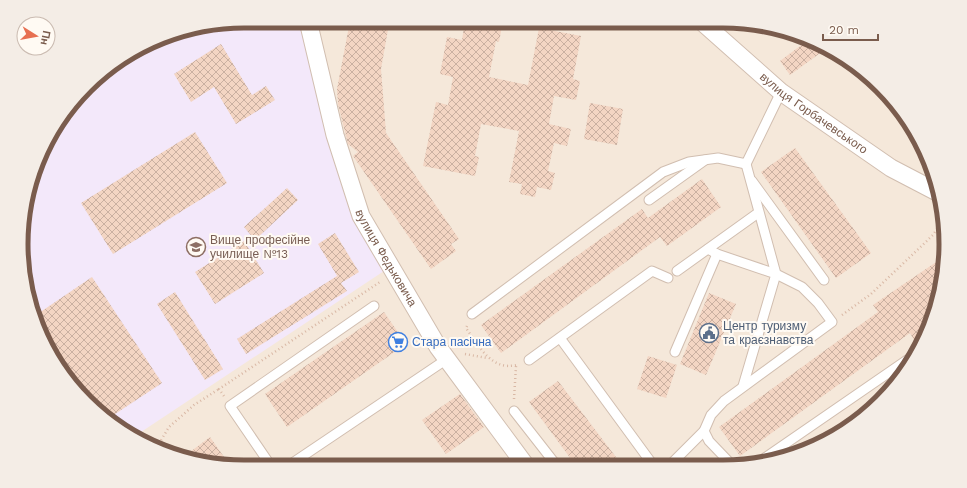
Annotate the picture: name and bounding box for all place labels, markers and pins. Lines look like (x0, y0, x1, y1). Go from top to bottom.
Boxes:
place label: Вище професійне училище №13 (210, 233, 311, 261)
school or university icon: Вище професійне училище №13 (185, 236, 207, 258)
place label: Центр туризму та краєзнавства (723, 319, 814, 347)
public building icon: Центр туризму та краєзнавства (698, 322, 720, 344)
supermarket icon: Стара пасічна (387, 331, 409, 353)
place label: Стара пасічна (412, 335, 492, 349)

